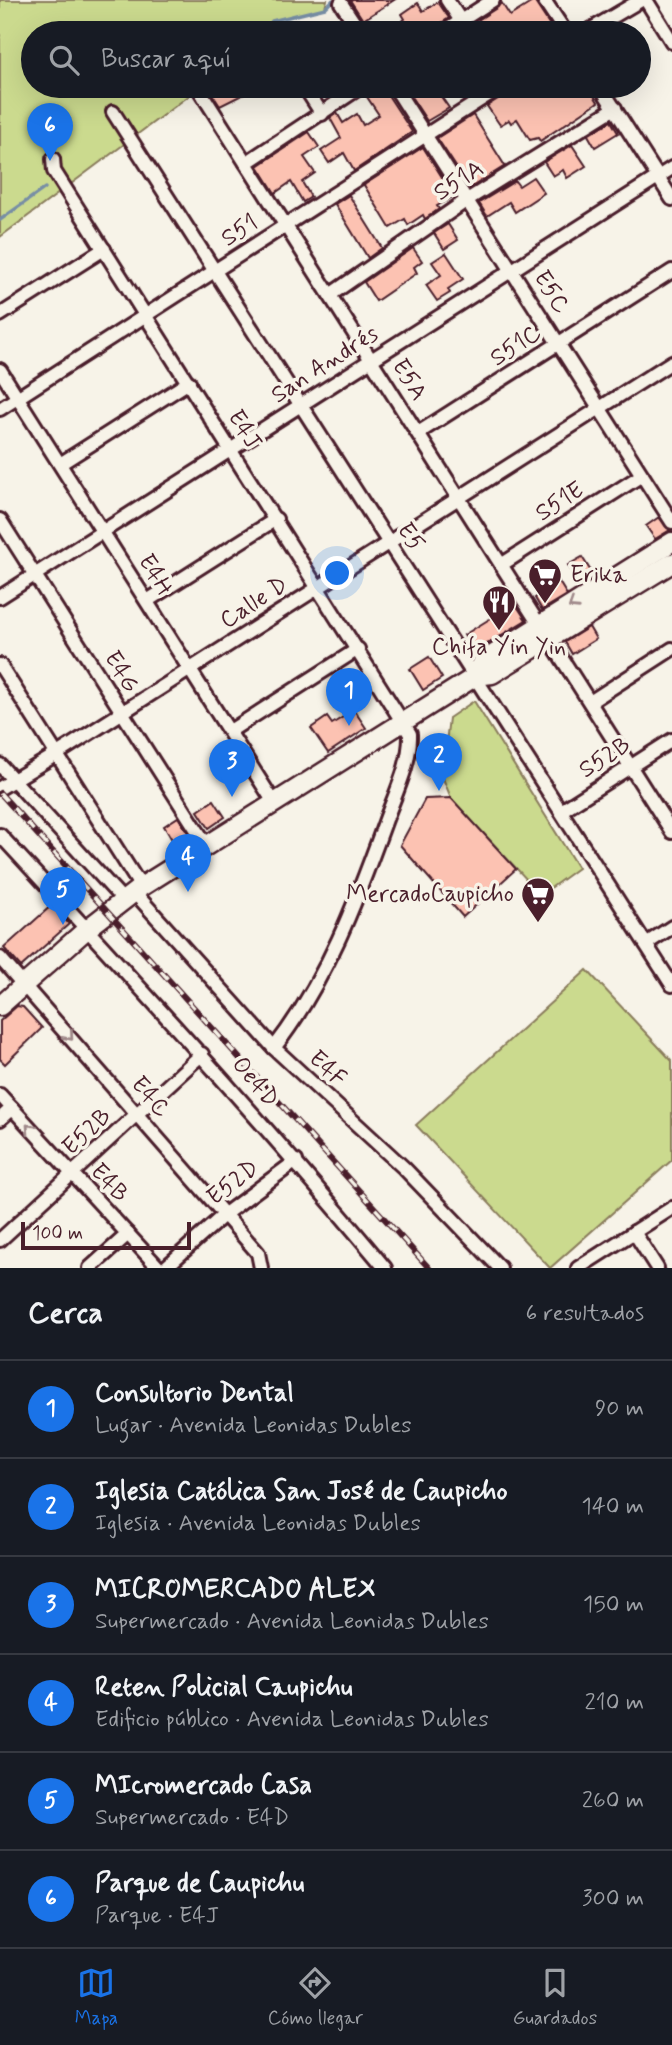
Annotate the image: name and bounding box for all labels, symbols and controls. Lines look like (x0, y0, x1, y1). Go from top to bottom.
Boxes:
search box (21, 21, 651, 98)
icon: search (45, 41, 83, 79)
text: Buscar aquí (101, 43, 232, 77)
pin: 6 (27, 103, 73, 161)
street label: S51A (428, 153, 490, 209)
street label: S51 (216, 208, 264, 254)
street label: E5C (526, 264, 576, 320)
street label: S51C (484, 318, 548, 374)
street label: San Andrés (265, 319, 385, 411)
street label: E5A (384, 353, 434, 407)
street label: E4J (220, 404, 268, 456)
street label: S51E (530, 475, 590, 529)
street label: E5 (389, 517, 431, 557)
street label: E4H (130, 548, 180, 602)
your location (320, 556, 354, 590)
supermarket icon: Erika (526, 556, 564, 605)
place label: Erika (570, 560, 628, 591)
street label: Calle D (214, 570, 294, 636)
restaurant icon: Chifa Yin Yin (480, 583, 518, 632)
one-way arrow (568, 596, 581, 609)
place label: Chifa Yin Yin (432, 632, 566, 663)
street label: E4G (96, 645, 146, 699)
pin: 1 (326, 668, 372, 726)
street label: S52B (573, 730, 637, 786)
pin: 2 (416, 733, 462, 791)
pin: 3 (209, 739, 255, 797)
pin: 4 (165, 834, 211, 892)
pin: 5 (40, 867, 86, 925)
supermarket icon: MercadoCaupicho (519, 875, 557, 924)
place label: MercadoCaupicho (346, 879, 514, 910)
one-way arrow (61, 1028, 73, 1041)
street label: E4F (302, 1044, 352, 1094)
street label: Oe4D (224, 1050, 286, 1114)
street label: E4C (124, 1070, 176, 1124)
street label: E52B (56, 1101, 118, 1163)
one-way arrow (25, 1123, 38, 1136)
street label: E52D (201, 1153, 265, 1213)
street label: E4B (83, 1157, 135, 1209)
scale bar (21, 1219, 191, 1251)
text: 100 m (32, 1221, 83, 1246)
text: Cerca (28, 1294, 103, 1333)
text: 6 resultados (526, 1299, 644, 1329)
text: Consultorio Dental (95, 1377, 294, 1411)
text: 1 (46, 1394, 56, 1424)
text: 90 m (595, 1394, 644, 1424)
text: Lugar · Avenida Leonidas Dubles (95, 1411, 412, 1441)
text: Iglesia Católica San José de Caupicho (95, 1475, 508, 1509)
text: 2 (45, 1492, 57, 1522)
text: 140 m (581, 1492, 644, 1522)
text: Iglesia · Avenida Leonidas Dubles (95, 1509, 421, 1539)
text: MICROMERCADO ALEX (95, 1573, 376, 1607)
text: 3 (46, 1590, 56, 1620)
text: 150 m (583, 1590, 644, 1620)
text: Supermercado · Avenida Leonidas Dubles (95, 1607, 489, 1637)
text: Reten Policial Caupichu (95, 1671, 352, 1705)
text: 4 (44, 1688, 58, 1718)
text: 210 m (584, 1688, 644, 1718)
text: Edificio público · Avenida Leonidas Dubles (95, 1705, 489, 1735)
text: MIcromercado Casa (95, 1769, 312, 1803)
text: 5 (44, 1786, 58, 1816)
text: 260 m (582, 1786, 644, 1816)
text: Supermercado · E4D (95, 1803, 289, 1833)
text: Parque de Caupichu (95, 1867, 304, 1901)
text: 6 (45, 1884, 57, 1914)
text: 300 m (582, 1884, 644, 1914)
text: Parque · E4J (95, 1901, 219, 1931)
tab: Mapa (75, 1964, 118, 2031)
tab: Cómo llegar (268, 1964, 363, 2031)
tab: Guardados (513, 1964, 597, 2031)

